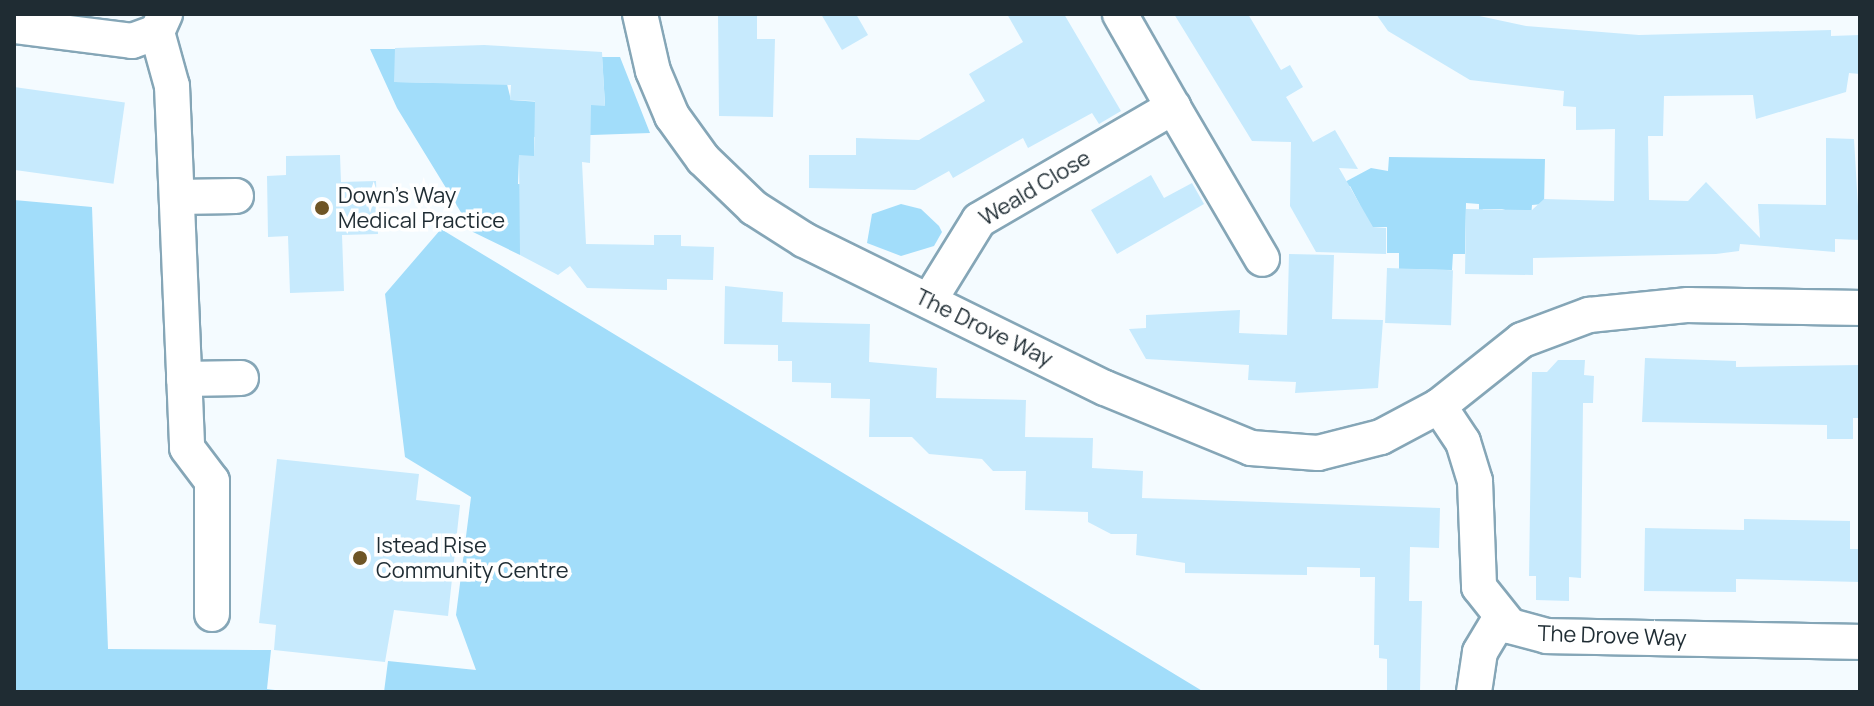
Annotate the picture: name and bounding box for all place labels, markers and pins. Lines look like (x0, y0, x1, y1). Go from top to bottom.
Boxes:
place label: Down's Way Medical Practice (338, 182, 505, 234)
marker: Down's Way Medical Practice (313, 199, 331, 217)
place label: Istead Rise Community Centre (376, 532, 569, 584)
marker: Istead Rise Community Centre (351, 549, 369, 567)

